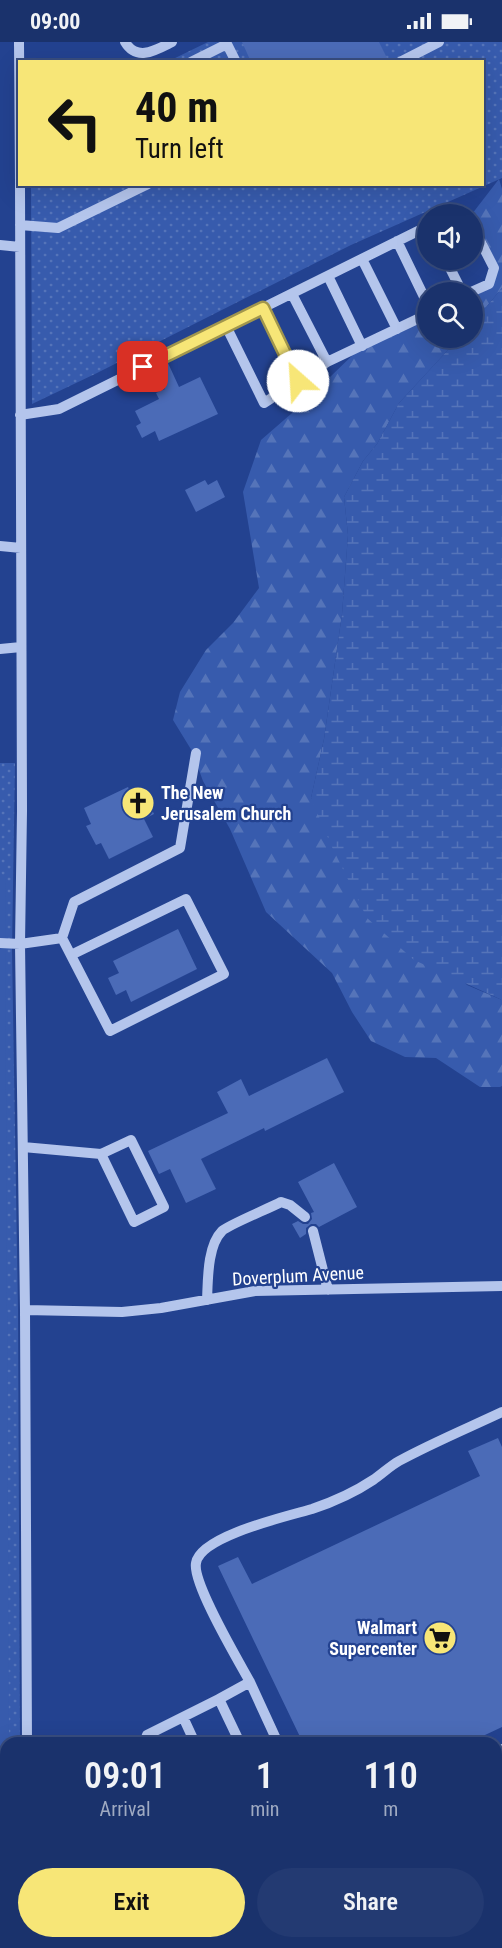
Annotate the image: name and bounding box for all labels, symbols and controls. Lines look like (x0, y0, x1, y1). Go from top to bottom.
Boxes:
text: 09:00 (30, 9, 81, 34)
text: 40 m (135, 83, 218, 132)
icon: left (36, 84, 114, 162)
text: Turn left (135, 133, 224, 165)
map controls (417, 204, 483, 348)
button: sound (417, 204, 483, 270)
button: search (417, 282, 483, 348)
pin (117, 341, 168, 392)
position arrow (266, 349, 330, 413)
icon: arrive (126, 350, 159, 383)
place label: The New Jerusalem Church (161, 782, 291, 824)
church icon: The New Jerusalem Church (120, 785, 156, 821)
street label: Doverplum Avenue (232, 1262, 364, 1289)
place label: Walmart Supercenter (329, 1617, 417, 1659)
supermarket icon: Walmart Supercenter (422, 1620, 458, 1656)
text: 09:01 (84, 1755, 166, 1797)
text: 1 (256, 1755, 274, 1797)
text: 110 (364, 1755, 418, 1797)
text: Arrival (100, 1797, 151, 1821)
text: min (250, 1797, 279, 1821)
text: m (383, 1797, 398, 1821)
button: Exit (18, 1868, 245, 1937)
button: Share (257, 1868, 484, 1937)

